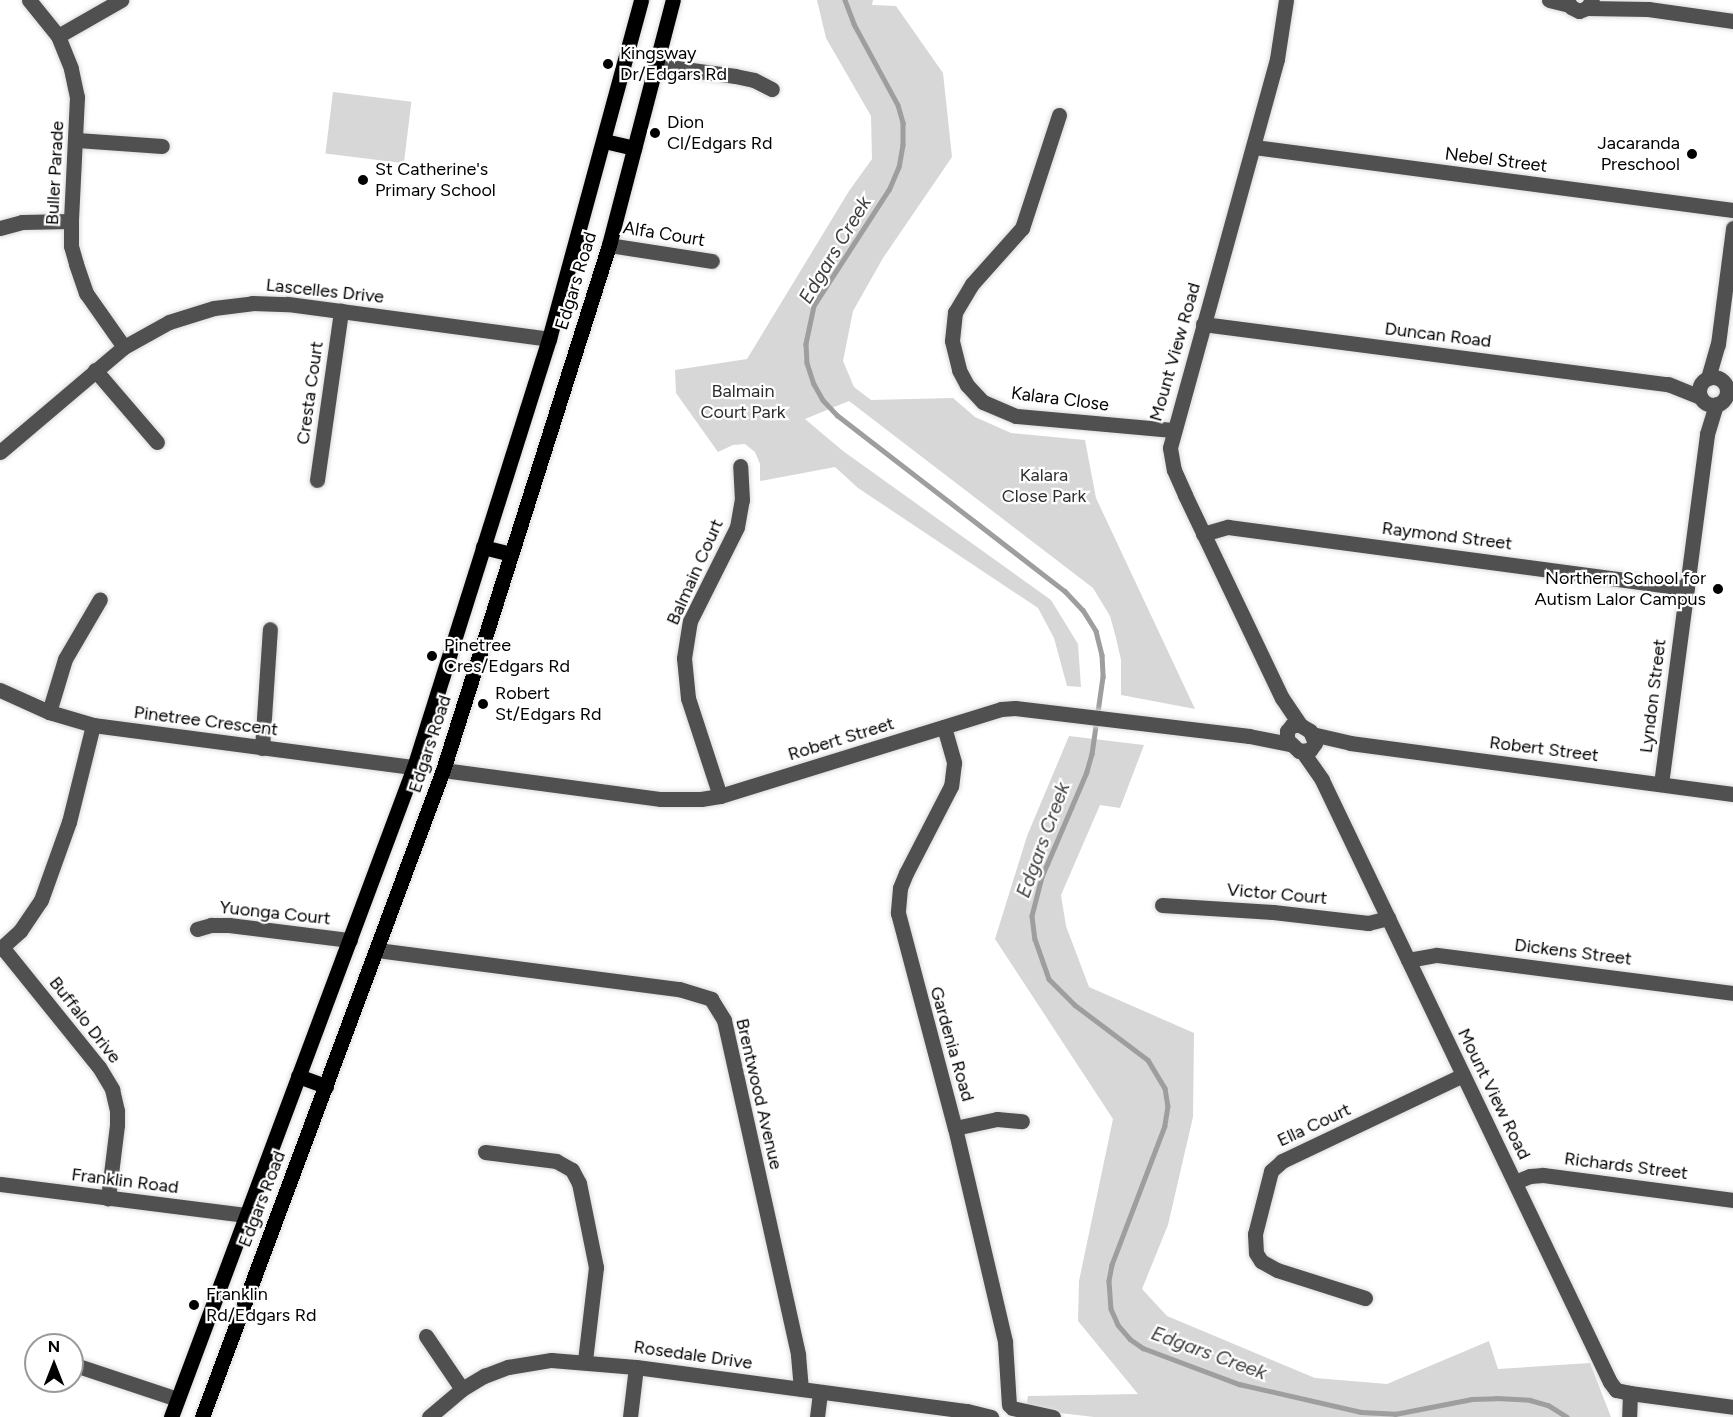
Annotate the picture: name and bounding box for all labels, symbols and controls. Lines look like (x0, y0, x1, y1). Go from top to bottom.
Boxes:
place label: Kingsway Dr/Edgars Rd (620, 43, 727, 86)
marker: Kingsway Dr/Edgars Rd (601, 57, 615, 71)
place label: Dion Cl/Edgars Rd (667, 112, 773, 154)
street label: Buller Parade (41, 120, 69, 226)
marker: Dion Cl/Edgars Rd (648, 126, 662, 140)
place label: Jacaranda Preschool (1598, 133, 1680, 176)
street label: Nebel Street (1444, 143, 1548, 177)
marker: Jacaranda Preschool (1685, 147, 1699, 161)
place label: St Catherine's Primary School (375, 159, 496, 201)
marker: St Catherine's Primary School (356, 173, 370, 187)
water label: Edgars Creek (794, 192, 876, 308)
street label: Alfa Court (621, 217, 707, 251)
street label: Edgars Road (551, 229, 601, 333)
street label: Lascelles Drive (265, 274, 385, 308)
street label: Mount View Road (1145, 280, 1205, 424)
street label: Duncan Road (1383, 318, 1493, 352)
street label: Cresta Court (292, 340, 328, 446)
park label: Balmain Court Park (700, 381, 786, 424)
street label: Kalara Close (1010, 382, 1110, 416)
park label: Kalara Close Park (1002, 465, 1086, 508)
street label: Balmain Court (662, 516, 728, 628)
street label: Raymond Street (1381, 517, 1513, 555)
place label: Northern School for Autism Lalor Campus (1535, 568, 1706, 610)
marker: Northern School for Autism Lalor Campus (1711, 582, 1725, 596)
place label: Pinetree Cres/Edgars Rd (444, 635, 570, 678)
street label: Lyndon Street (1635, 638, 1671, 754)
marker: Pinetree Cres/Edgars Rd (425, 649, 439, 663)
place label: Robert St/Edgars Rd (495, 683, 602, 726)
street label: Edgars Road (404, 692, 456, 796)
marker: Robert St/Edgars Rd (476, 697, 490, 711)
street label: Pinetree Crescent (133, 701, 279, 741)
street label: Robert Street (785, 713, 897, 765)
street label: Robert Street (1488, 732, 1600, 766)
water label: Edgars Creek (1011, 779, 1075, 901)
street label: Victor Court (1226, 879, 1328, 909)
street label: Yuonga Court (218, 896, 332, 930)
street label: Dickens Street (1513, 934, 1633, 970)
street label: Buffalo Drive (45, 972, 125, 1068)
street label: Gardenia Road (925, 984, 979, 1104)
street label: Brentwood Avenue (731, 1016, 787, 1172)
street label: Mount View Road (1453, 1025, 1535, 1163)
street label: Ella Court (1274, 1099, 1354, 1151)
street label: Edgars Road (234, 1148, 290, 1250)
street label: Richards Street (1563, 1148, 1689, 1184)
street label: Franklin Road (70, 1164, 180, 1198)
place label: Franklin Rd/Edgars Rd (206, 1284, 317, 1326)
marker: Franklin Rd/Edgars Rd (187, 1298, 201, 1312)
water label: Edgars Creek (1148, 1321, 1270, 1385)
north arrow (24, 1333, 84, 1393)
street label: Rosedale Drive (632, 1336, 754, 1374)
text: N (48, 1337, 60, 1356)

